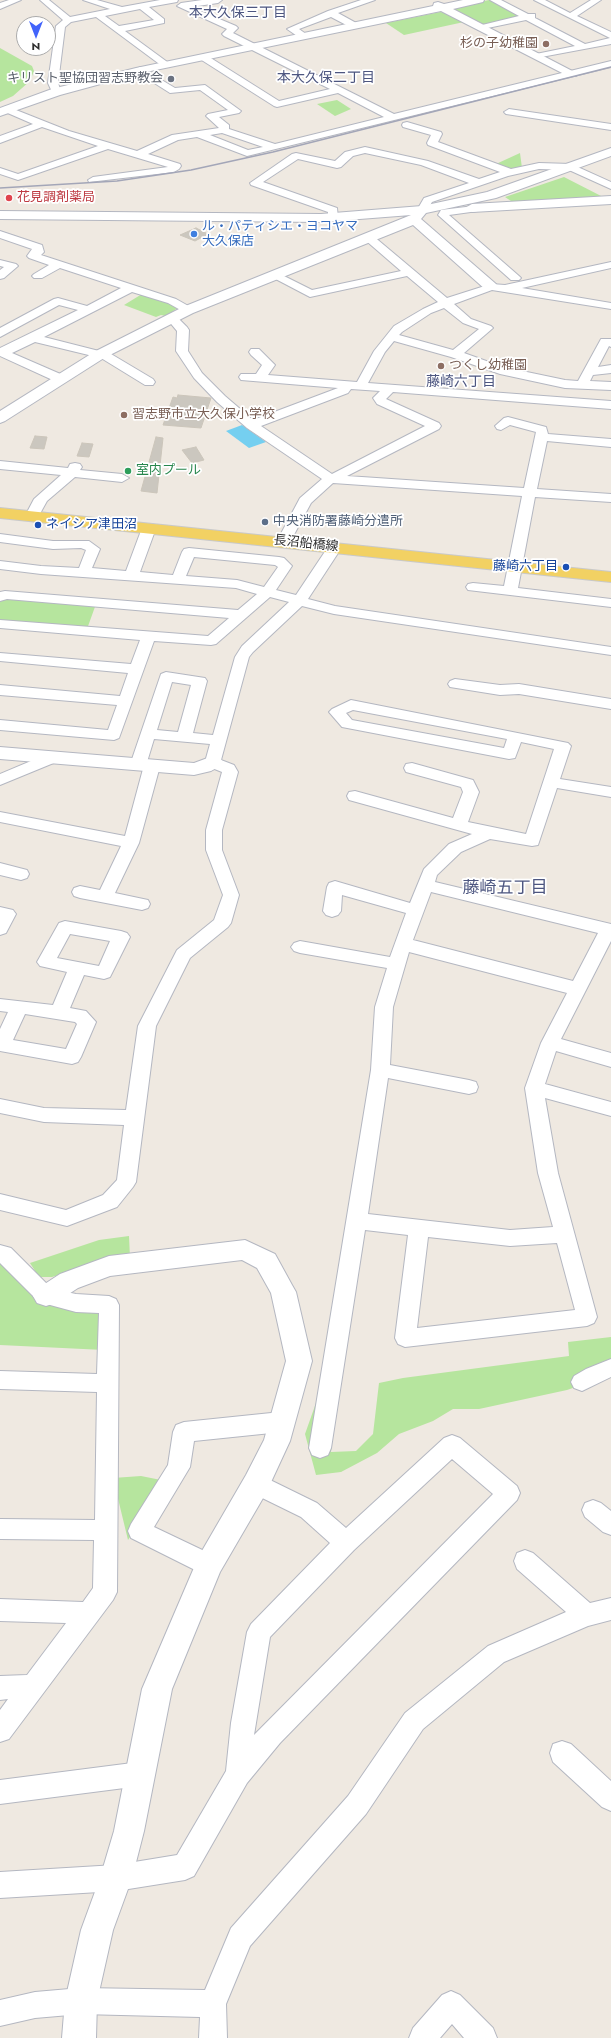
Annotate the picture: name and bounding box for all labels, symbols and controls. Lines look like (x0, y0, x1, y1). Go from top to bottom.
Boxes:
district label: 本大久保三丁目 (189, 6, 287, 22)
north arrow (16, 16, 56, 56)
place label: 杉の子幼稚園 (460, 36, 538, 52)
text: N (32, 39, 40, 55)
marker: 杉の子幼稚園 (541, 39, 551, 49)
place label: キリスト聖協団習志野教会 (7, 71, 163, 87)
district label: 本大久保二丁目 (277, 71, 375, 87)
marker: キリスト聖協団習志野教会 (166, 74, 176, 84)
place label: 花見調剤薬局 (17, 190, 95, 206)
marker: 花見調剤薬局 (4, 193, 14, 203)
place label: ル・パティシエ・ヨコヤマ 大久保店 (202, 219, 358, 250)
marker: ル・パティシエ・ヨコヤマ 大久保店 (189, 229, 199, 239)
place label: つくし幼稚園 (449, 358, 527, 374)
marker: つくし幼稚園 (436, 361, 446, 371)
district label: 藤崎六丁目 (426, 375, 496, 391)
place label: 習志野市立大久保小学校 (132, 407, 275, 423)
marker: 習志野市立大久保小学校 (119, 410, 129, 420)
place label: 室内プール (136, 463, 201, 479)
marker: 室内プール (123, 466, 133, 476)
place label: 中央消防署藤崎分遣所 (273, 514, 403, 530)
place label: ネイシア津田沼 (46, 517, 137, 533)
marker: 中央消防署藤崎分遣所 (260, 517, 270, 527)
marker: ネイシア津田沼 (33, 520, 43, 530)
street label: 長沼船橋線 (273, 533, 339, 555)
place label: 藤崎六丁目 (493, 559, 558, 575)
marker: 藤崎六丁目 (561, 562, 571, 572)
district label: 藤崎五丁目 (463, 879, 547, 899)

